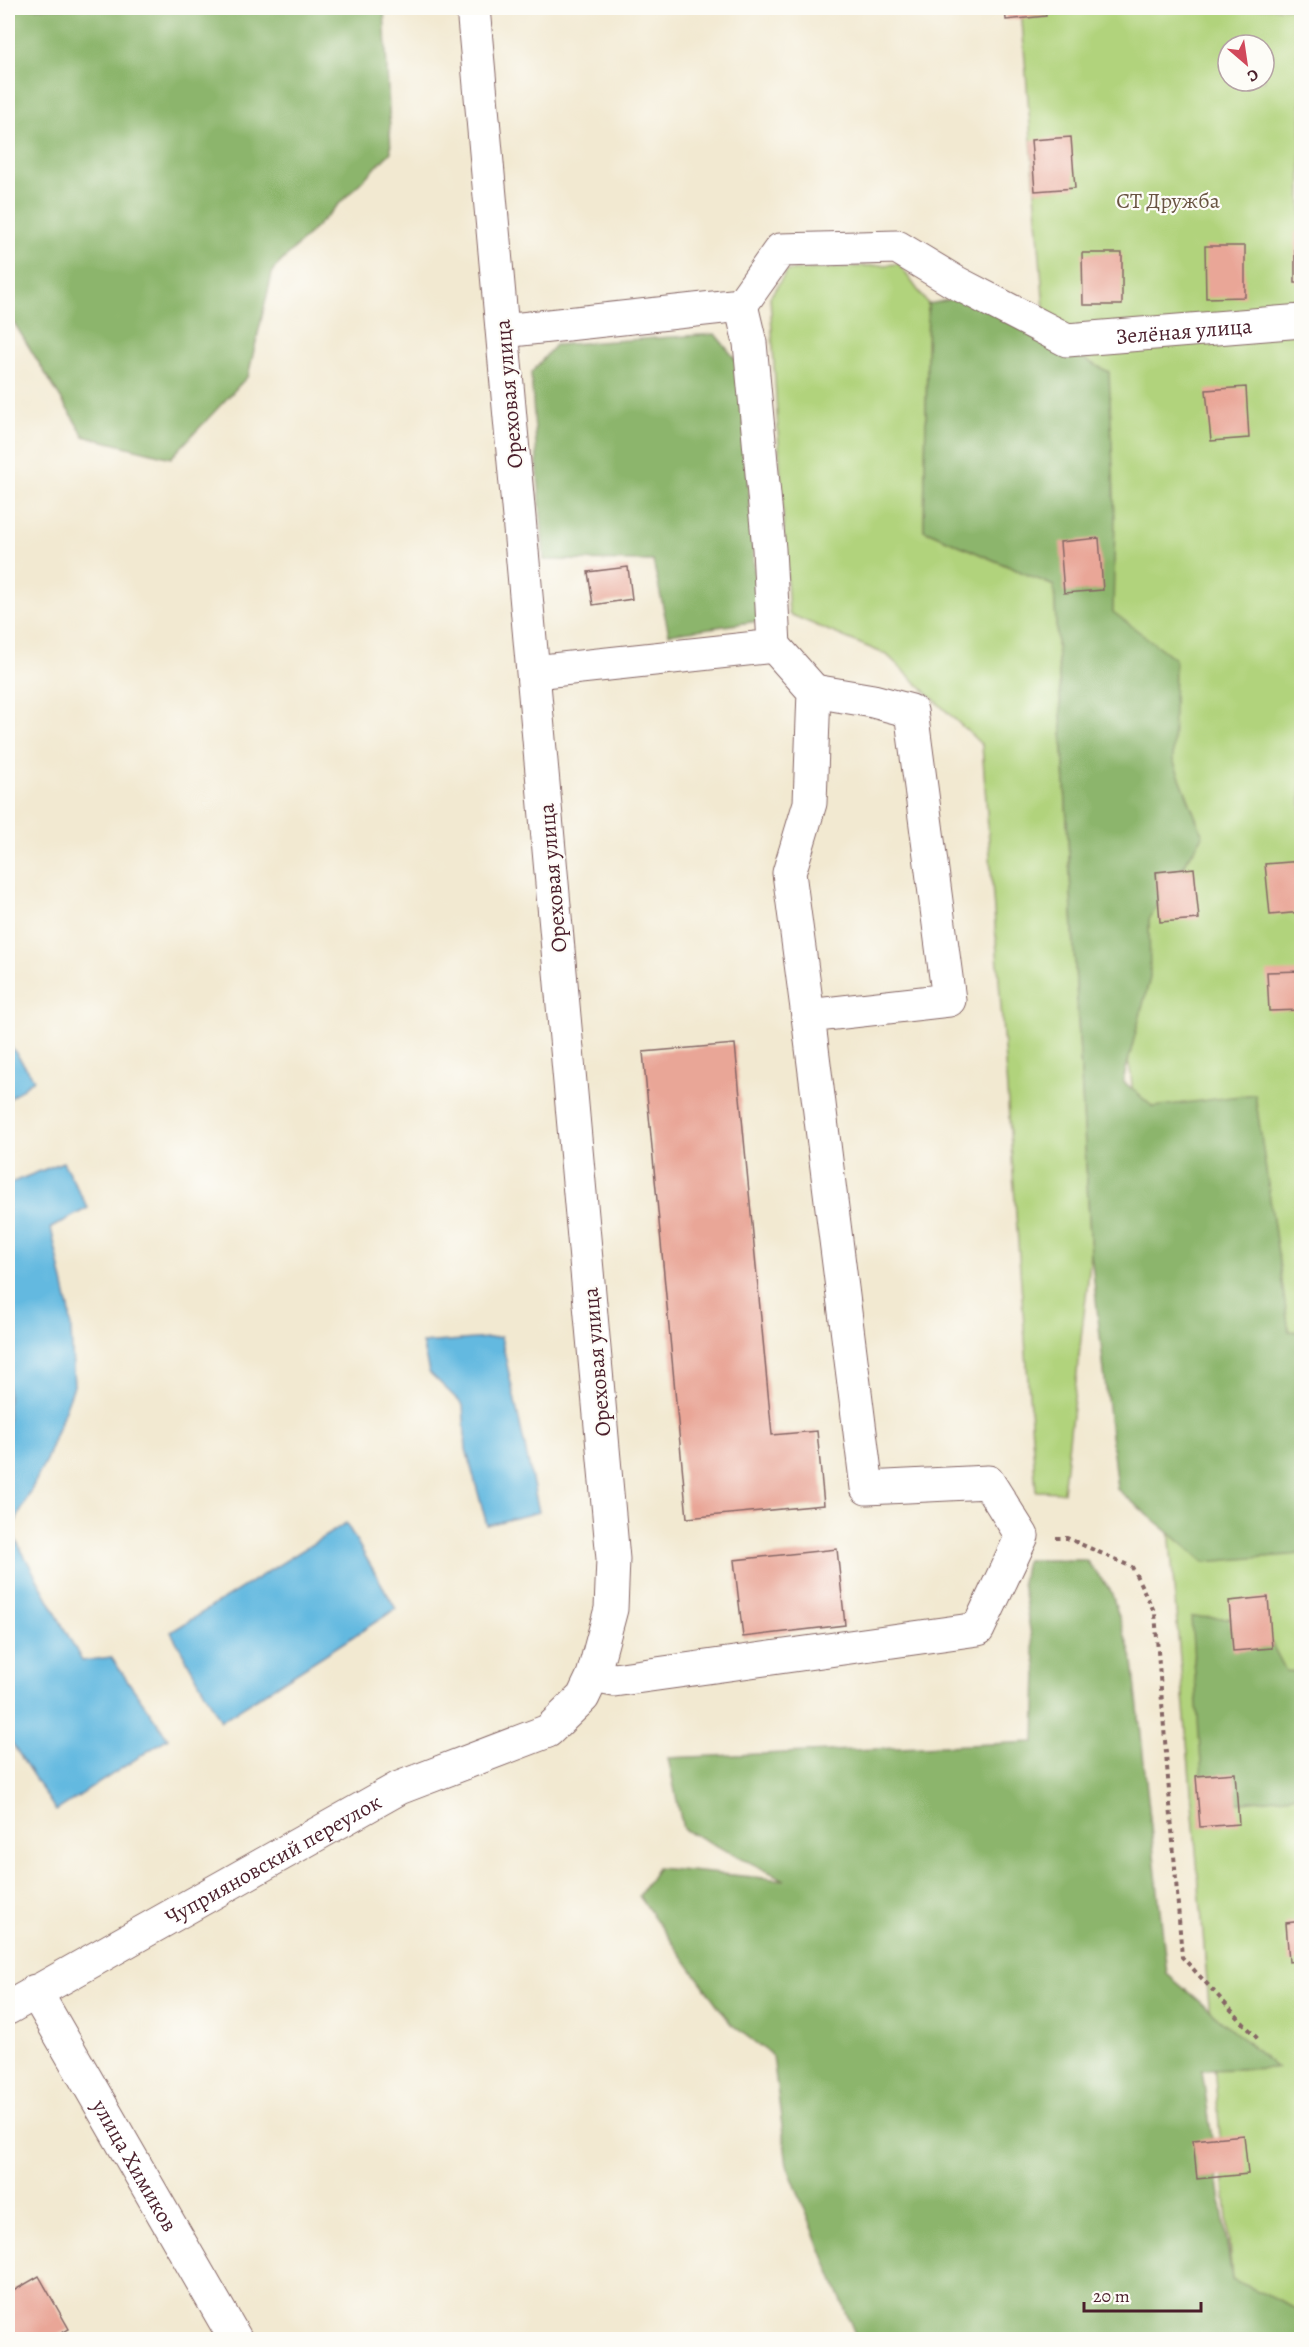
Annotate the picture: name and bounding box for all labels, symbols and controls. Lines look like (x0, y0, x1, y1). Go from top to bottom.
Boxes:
north arrow (1216, 33, 1276, 93)
text: С (1243, 63, 1262, 87)
park label: СТ Дружба (1116, 186, 1221, 216)
street label: Зелёная улица (1115, 311, 1254, 352)
street label: Ореховая улица (487, 317, 530, 470)
street label: Ореховая улица (531, 801, 574, 954)
street label: Ореховая улица (575, 1285, 618, 1438)
street label: Чуприяновский переулок (160, 1787, 387, 1933)
street label: улица Химиков (84, 2093, 184, 2237)
scale bar (1084, 2275, 1201, 2313)
text: 20 m (1093, 2284, 1130, 2308)

